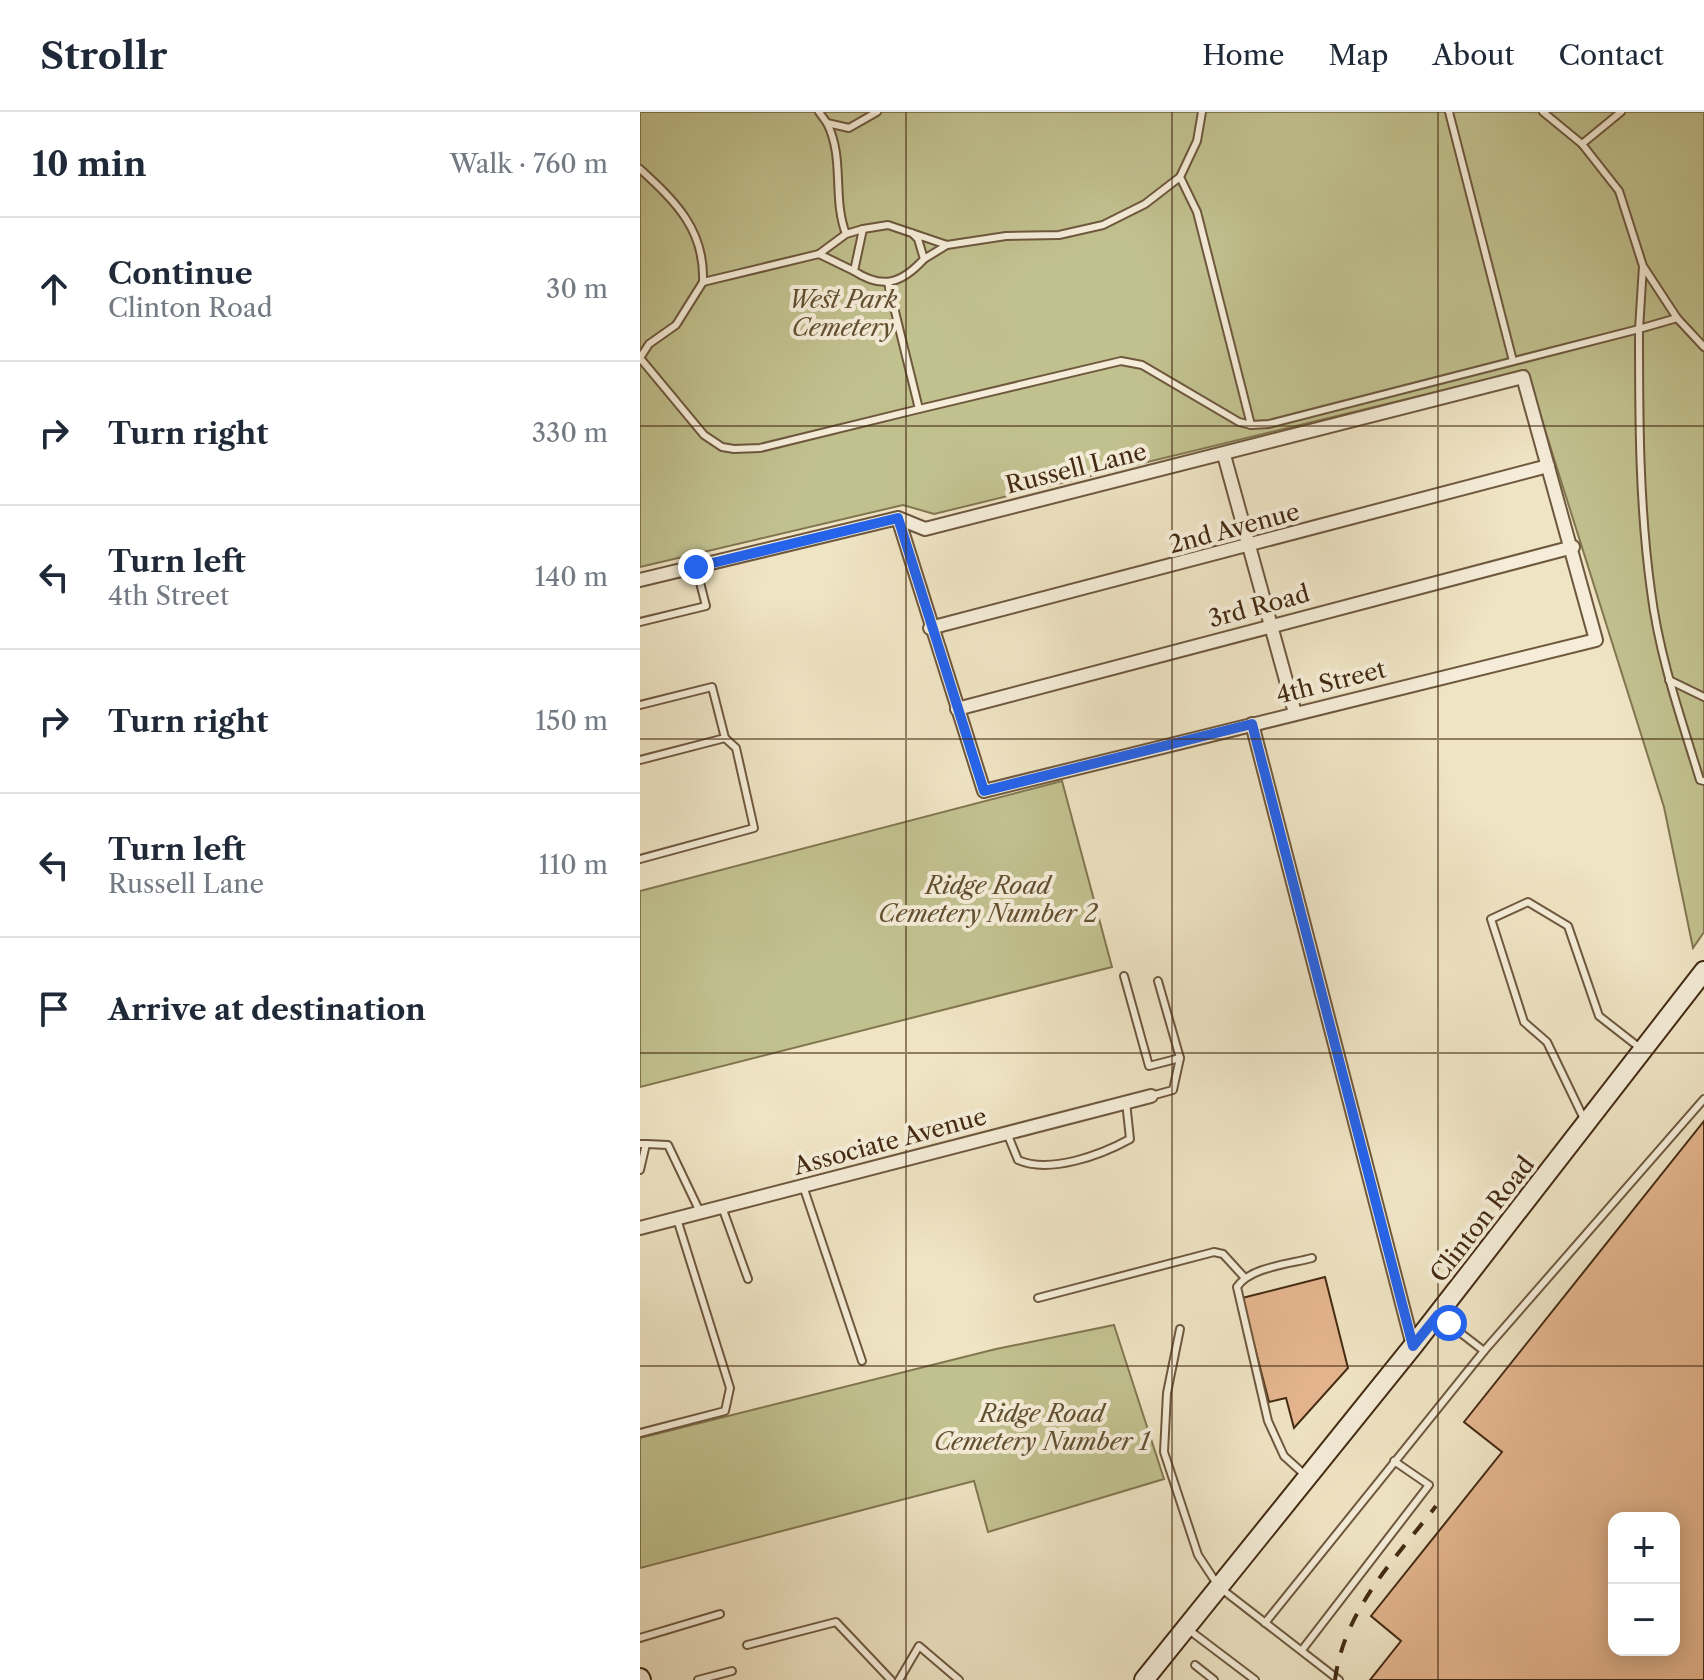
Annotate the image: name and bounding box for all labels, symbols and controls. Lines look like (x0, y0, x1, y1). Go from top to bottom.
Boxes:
text: Strollr (40, 32, 167, 79)
text: Home (1202, 38, 1284, 72)
text: Map (1328, 38, 1388, 72)
text: About (1432, 38, 1514, 72)
text: Contact (1558, 38, 1664, 72)
text: 10 min (32, 143, 147, 185)
text: Walk · 760 m (450, 148, 608, 180)
text: Continue (108, 255, 253, 292)
icon: ahead (32, 267, 76, 311)
text: 30 m (546, 273, 608, 305)
park label: West Park Cemetery (788, 285, 898, 342)
text: Clinton Road (108, 292, 273, 324)
icon: right (32, 411, 76, 455)
text: Turn right (108, 415, 268, 452)
text: 330 m (532, 417, 608, 449)
street label: Russell Lane (1003, 436, 1149, 500)
street label: 2nd Avenue (1165, 497, 1303, 559)
text: Turn left (108, 543, 245, 580)
route end (678, 549, 714, 585)
icon: left (32, 555, 76, 599)
text: 140 m (534, 561, 608, 593)
street label: 3rd Road (1205, 579, 1313, 633)
text: 4th Street (108, 580, 229, 612)
street label: 4th Street (1273, 654, 1389, 710)
icon: right (32, 699, 76, 743)
text: Turn right (108, 703, 268, 740)
text: 150 m (535, 705, 608, 737)
text: Turn left (108, 831, 245, 868)
icon: left (32, 843, 76, 887)
text: 110 m (539, 849, 608, 881)
text: Russell Lane (108, 868, 264, 900)
park label: Ridge Road Cemetery Number 2 (878, 871, 1099, 928)
icon: arrive (32, 987, 76, 1031)
text: Arrive at destination (108, 991, 426, 1028)
street label: Associate Avenue (789, 1101, 990, 1181)
street label: Clinton Road (1424, 1150, 1540, 1288)
route start (1431, 1305, 1467, 1341)
park label: Ridge Road Cemetery Number 1 (934, 1399, 1151, 1456)
map controls (1608, 1512, 1680, 1656)
button: + (1608, 1512, 1680, 1584)
button: − (1608, 1584, 1680, 1656)

